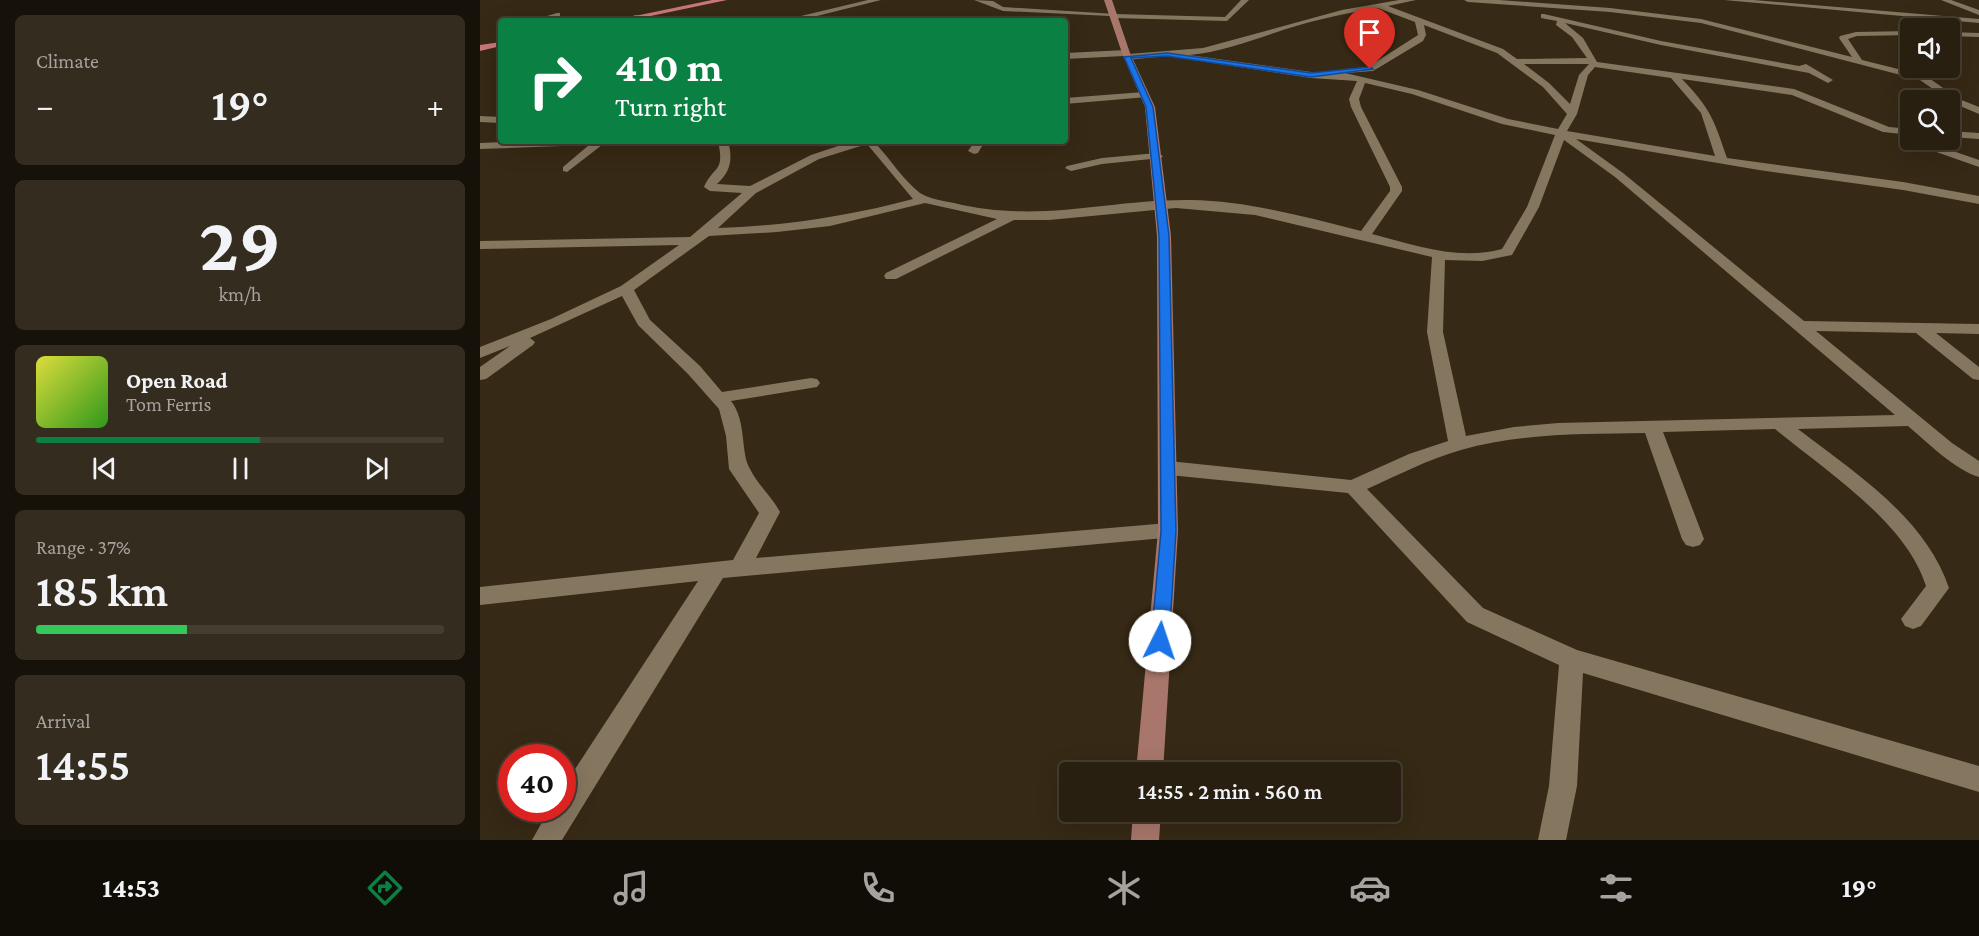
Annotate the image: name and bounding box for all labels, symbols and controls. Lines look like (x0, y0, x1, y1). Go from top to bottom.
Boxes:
pin (1344, 7, 1395, 69)
icon: arrive (1353, 16, 1386, 49)
map controls (1900, 18, 1960, 150)
button: sound (1900, 18, 1960, 78)
icon: right (516, 42, 594, 120)
text: 410 m (615, 43, 723, 90)
text: Climate (36, 50, 99, 72)
text: 19° (212, 80, 268, 130)
text: − (36, 87, 53, 124)
text: + (427, 87, 444, 124)
button: search (1900, 90, 1960, 150)
text: Turn right (615, 92, 726, 122)
text: 29 (199, 200, 281, 287)
text: km/h (218, 283, 262, 305)
text: Open Road (126, 368, 228, 393)
text: Tom Ferris (126, 393, 211, 415)
icon: previous (88, 452, 121, 485)
icon: pause (224, 452, 257, 485)
icon: next (360, 452, 393, 485)
text: Range · 37% (36, 536, 131, 558)
text: 185 km (36, 566, 168, 616)
position arrow (1128, 609, 1192, 673)
text: Arrival (36, 710, 90, 732)
text: 14:55 (36, 740, 130, 790)
speed limit sign: 40 (498, 744, 576, 822)
text: 14:55 · 2 min · 560 m (1138, 779, 1322, 804)
icon: directions (364, 867, 406, 909)
icon: music (610, 867, 652, 909)
icon: phone (857, 867, 899, 909)
icon: climate (1103, 867, 1145, 909)
icon: car (1349, 867, 1391, 909)
icon: filters (1595, 867, 1637, 909)
text: 14:53 (102, 873, 160, 903)
text: 19° (1841, 873, 1877, 903)

